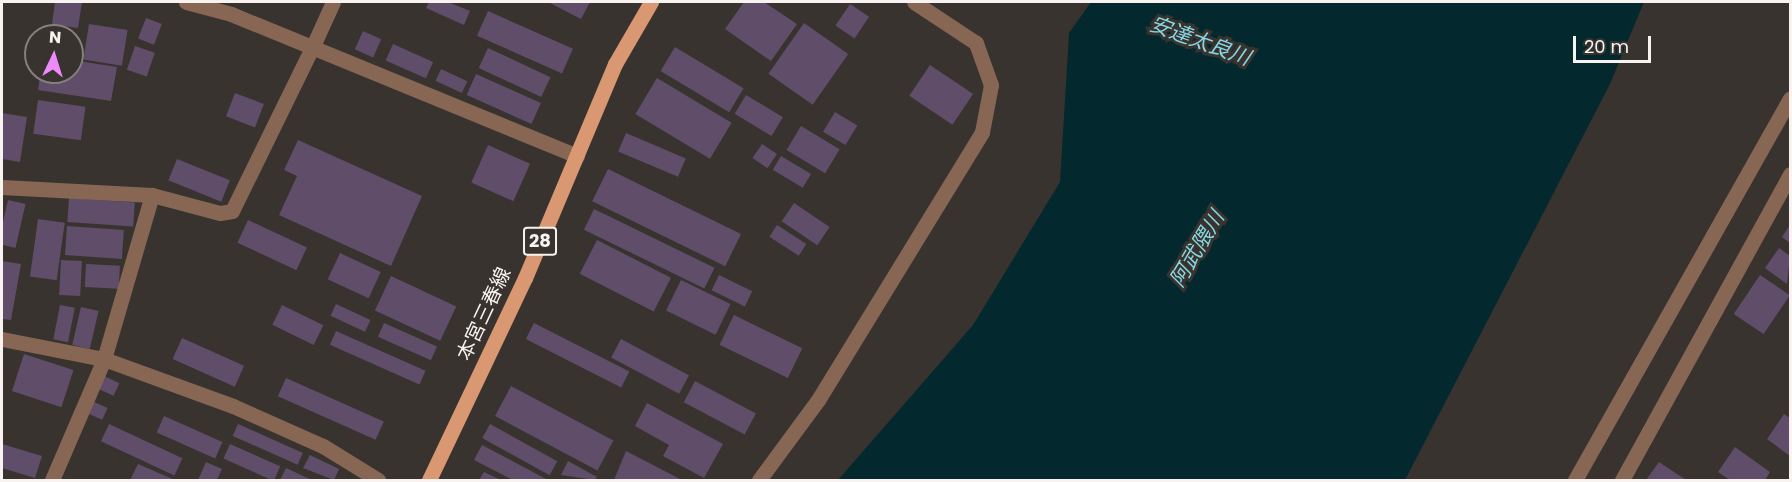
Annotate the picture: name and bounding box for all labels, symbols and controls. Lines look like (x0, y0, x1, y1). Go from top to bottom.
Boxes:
water label: 安達太良川 (1146, 11, 1254, 71)
north arrow (24, 24, 84, 84)
scale bar (1576, 24, 1654, 62)
text: N (48, 26, 62, 49)
text: 20 m (1584, 34, 1629, 59)
water label: 阿武隈川 (1165, 207, 1229, 291)
road number: 28 (522, 226, 558, 256)
street label: 本宮三春線 (452, 264, 516, 364)

